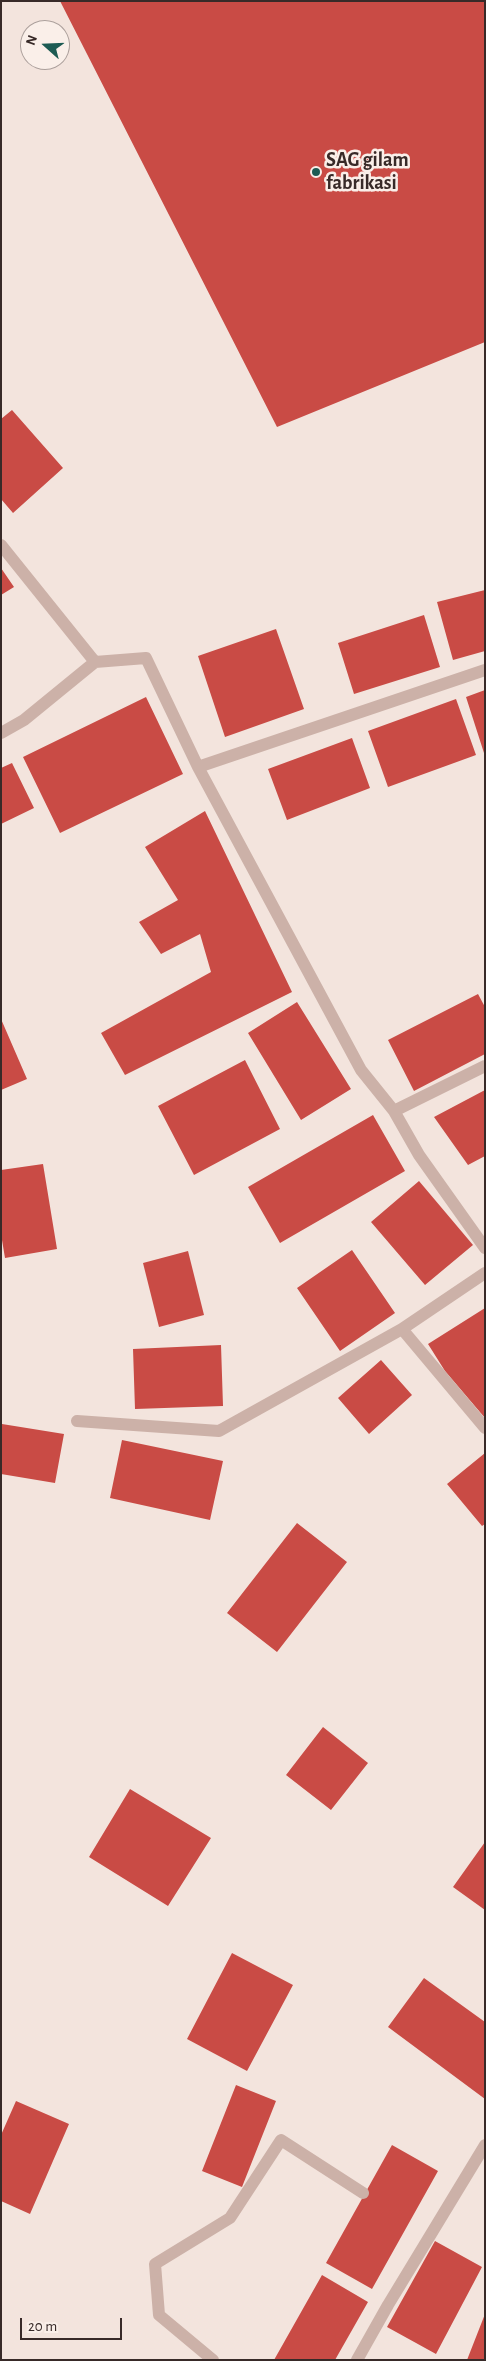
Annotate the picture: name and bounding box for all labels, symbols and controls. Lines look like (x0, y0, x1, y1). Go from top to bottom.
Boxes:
north arrow (20, 20, 70, 70)
text: N (24, 33, 40, 47)
place label: SAG gilam fabrikasi (326, 148, 409, 195)
marker: SAG gilam fabrikasi (310, 166, 322, 178)
scale bar (22, 2308, 125, 2340)
text: 20 m (28, 2319, 57, 2334)

